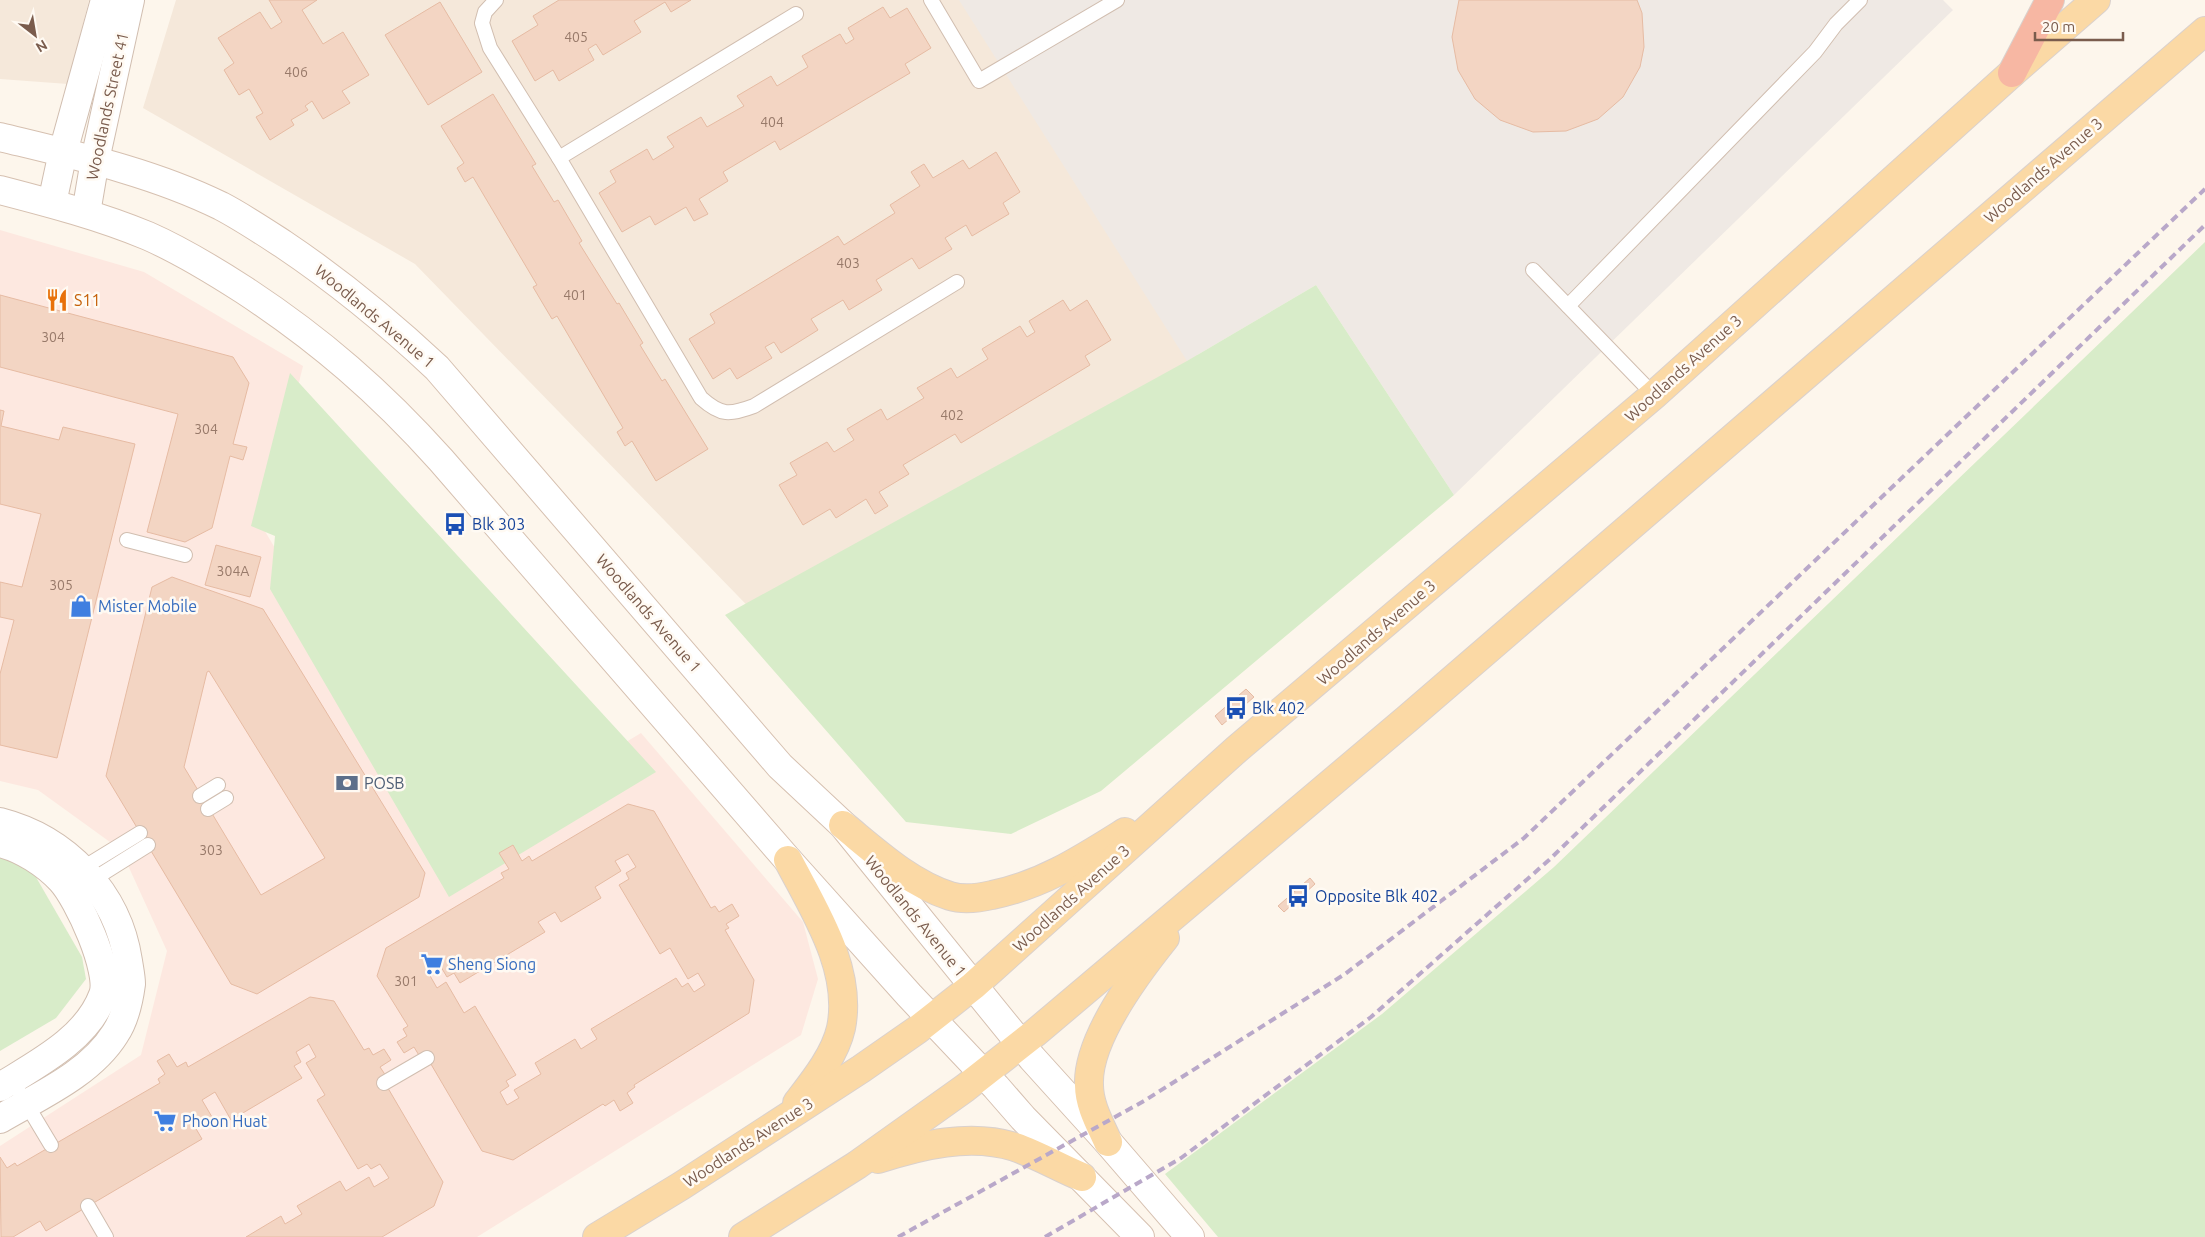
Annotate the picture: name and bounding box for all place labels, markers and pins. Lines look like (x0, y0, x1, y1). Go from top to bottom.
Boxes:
restaurant icon: S11 (44, 287, 70, 313)
place label: S11 (74, 291, 100, 309)
bus stop icon: Blk 303 (442, 511, 468, 537)
place label: Blk 303 (472, 515, 525, 533)
shop icon: Mister Mobile (68, 593, 94, 619)
place label: Mister Mobile (98, 597, 197, 615)
bus stop icon: Blk 402 (1223, 695, 1249, 721)
place label: Blk 402 (1252, 699, 1305, 717)
bank icon: POSB (334, 770, 360, 796)
place label: POSB (364, 774, 405, 792)
bus stop icon: Opposite Blk 402 (1285, 883, 1311, 909)
place label: Opposite Blk 402 (1315, 887, 1438, 905)
supermarket icon: Sheng Siong (419, 951, 445, 977)
place label: Sheng Siong (448, 955, 536, 973)
supermarket icon: Phoon Huat (152, 1108, 178, 1134)
place label: Phoon Huat (182, 1112, 268, 1130)

